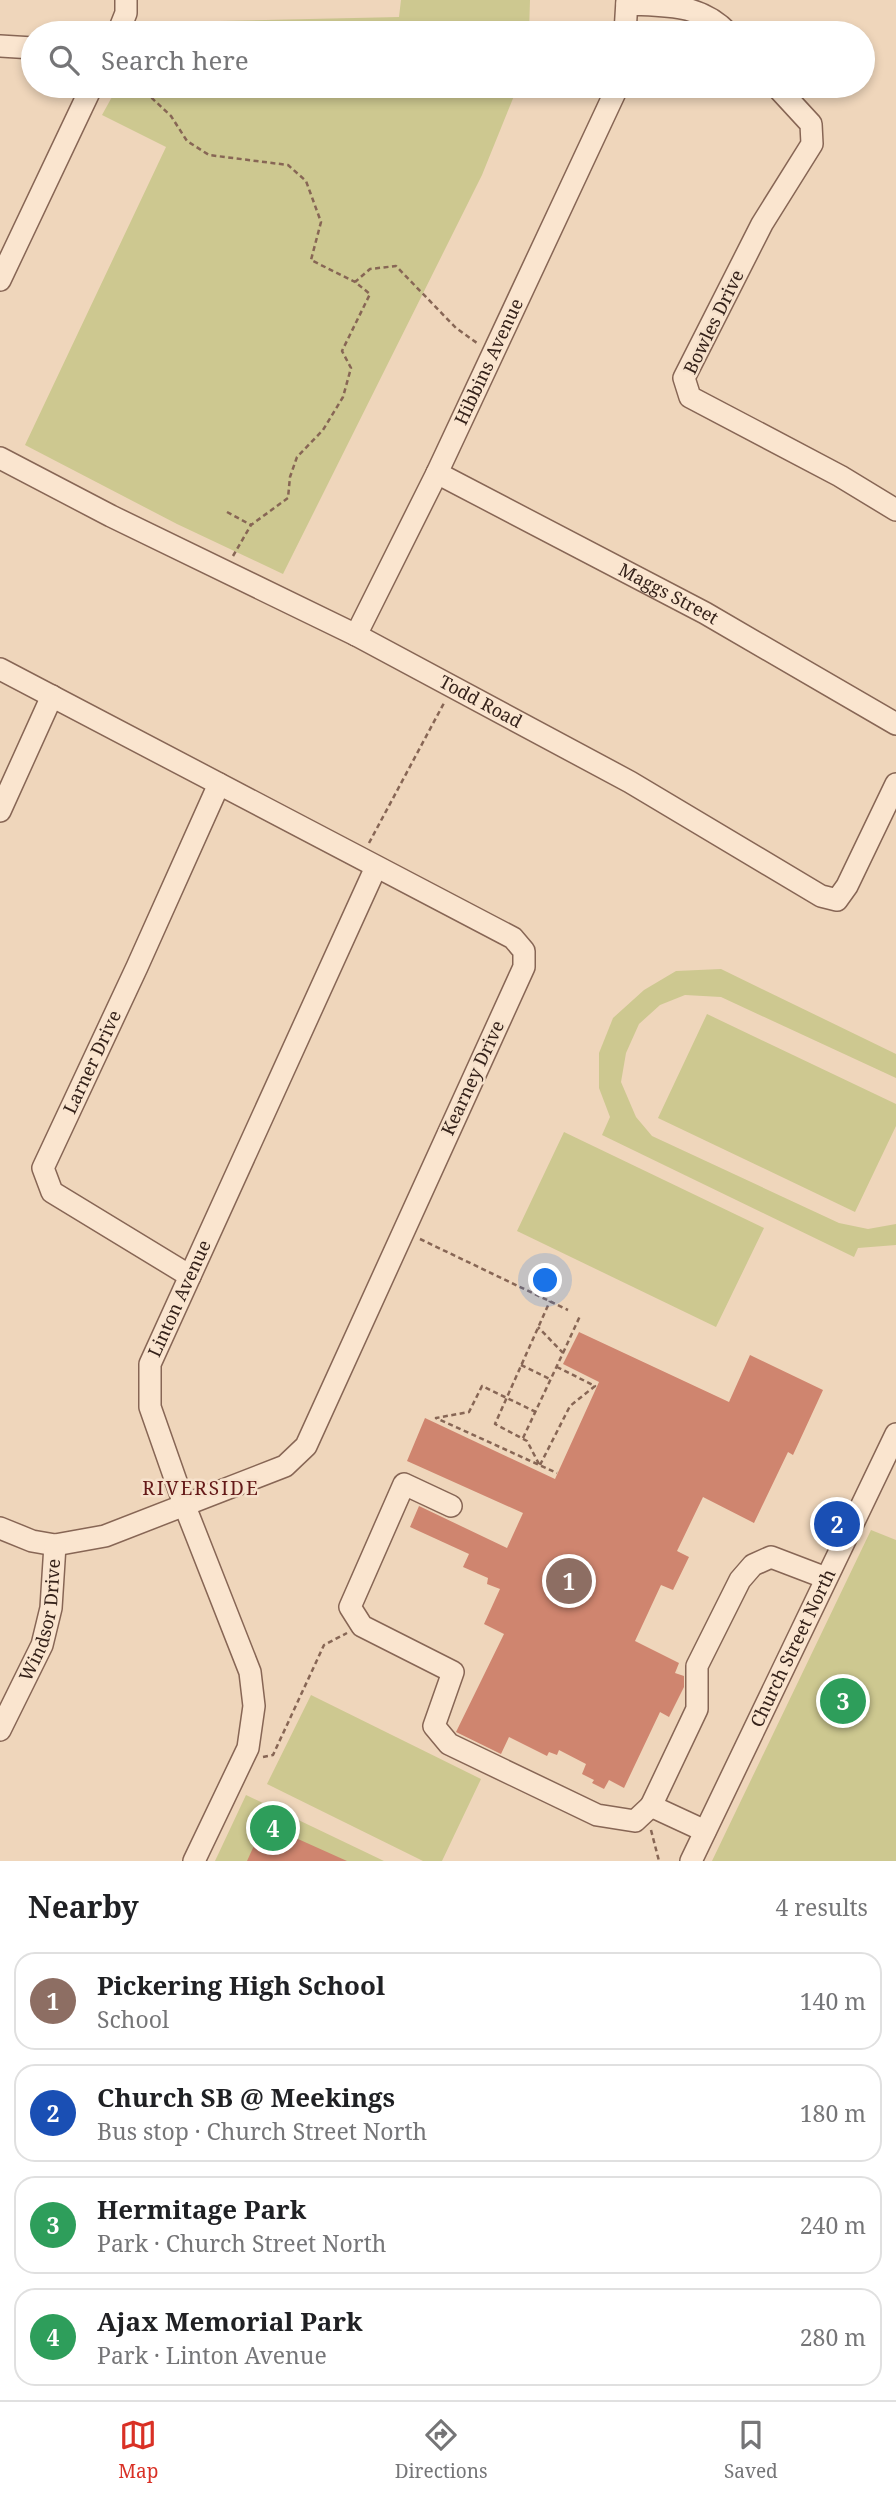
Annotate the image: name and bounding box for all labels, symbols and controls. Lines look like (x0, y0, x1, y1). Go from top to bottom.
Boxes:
search box (21, 21, 875, 98)
icon: search (45, 41, 83, 79)
text: Search here (101, 42, 249, 78)
street label: Bowles Drive (678, 265, 749, 378)
street label: Hibbins Avenue (448, 294, 528, 428)
street label: Maggs Street (615, 557, 723, 629)
street label: Todd Road (435, 669, 527, 733)
street label: Larner Drive (57, 1006, 126, 1117)
street label: Kearney Drive (435, 1016, 509, 1139)
street label: Linton Avenue (142, 1236, 216, 1361)
your location (528, 1263, 562, 1297)
district label: RIVERSIDE (142, 1475, 260, 1501)
pin: 2 (814, 1498, 860, 1550)
pin: 1 (546, 1555, 592, 1607)
street label: Windsor Drive (13, 1558, 65, 1685)
street label: Church Street North (744, 1565, 840, 1731)
pin: 3 (820, 1675, 866, 1727)
pin: 4 (250, 1802, 296, 1854)
text: Nearby (28, 1886, 139, 1927)
text: 4 results (775, 1891, 868, 1923)
text: Pickering High School (97, 1967, 385, 2003)
text: 1 (47, 1985, 60, 2017)
text: 140 m (800, 1985, 866, 2017)
text: School (97, 2003, 169, 2035)
text: Church SB @ Meekings (97, 2079, 395, 2115)
text: 2 (47, 2097, 60, 2129)
text: 180 m (800, 2097, 866, 2129)
text: Bus stop · Church Street North (97, 2115, 427, 2147)
text: Hermitage Park (97, 2191, 306, 2227)
text: 3 (47, 2209, 60, 2241)
text: 240 m (800, 2209, 866, 2241)
text: Park · Church Street North (97, 2227, 386, 2259)
text: Ajax Memorial Park (97, 2303, 363, 2339)
text: 4 (47, 2321, 60, 2353)
text: 280 m (800, 2321, 866, 2353)
text: Park · Linton Avenue (97, 2339, 327, 2371)
tab: Map (118, 2416, 158, 2484)
tab: Directions (395, 2416, 488, 2484)
tab: Saved (724, 2416, 778, 2484)

